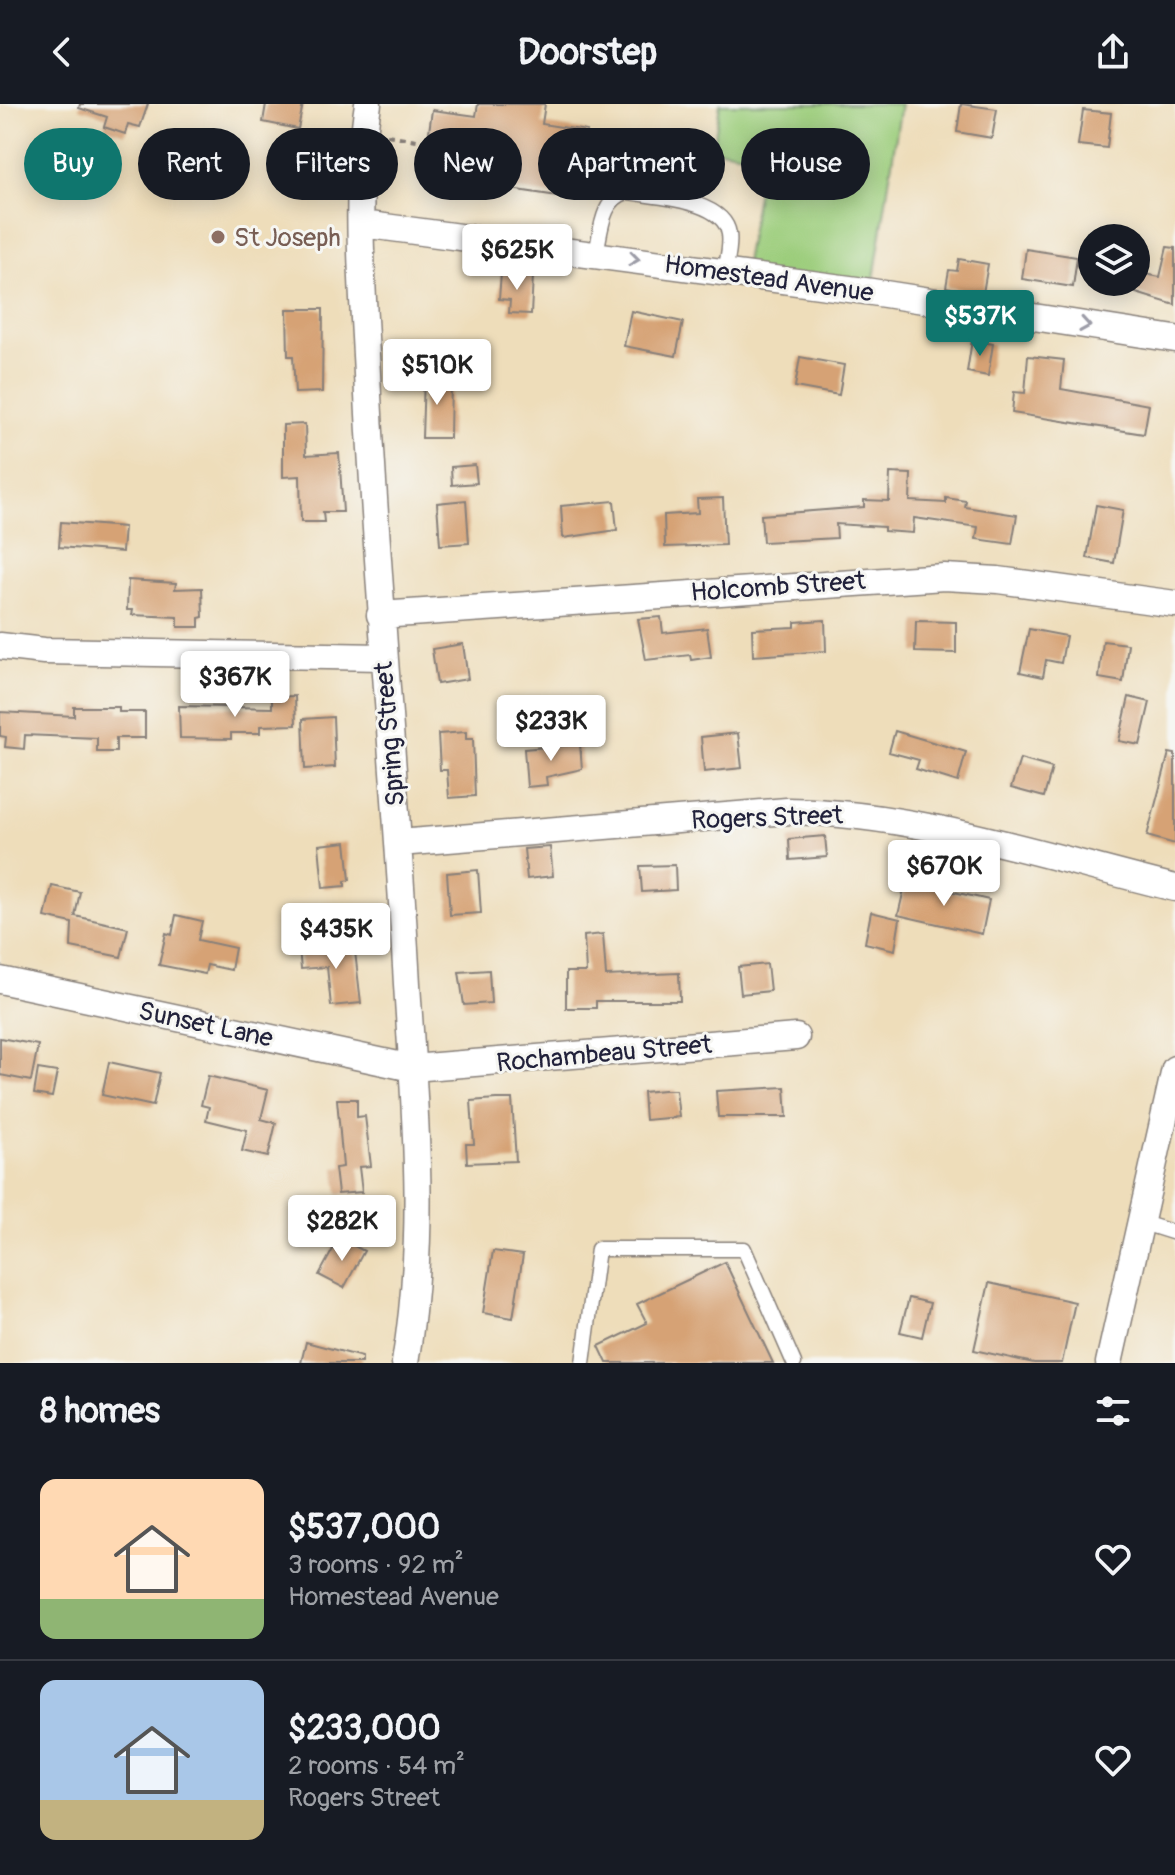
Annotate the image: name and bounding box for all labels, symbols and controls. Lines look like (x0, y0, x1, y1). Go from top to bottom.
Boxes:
icon: back (40, 30, 84, 74)
text: Doorstep (518, 30, 657, 75)
icon: share (1091, 30, 1135, 74)
chip: Buy (24, 128, 122, 200)
chip: Rent (138, 128, 250, 200)
chip: Filters (266, 128, 398, 200)
chip: New (414, 128, 522, 200)
chip: Apartment (538, 128, 725, 200)
chip: House (741, 128, 870, 200)
place label: St Joseph (234, 222, 341, 254)
pin: $625K (461, 224, 573, 292)
map controls (1078, 224, 1150, 296)
button: layers (1078, 224, 1150, 296)
marker: St Joseph (209, 228, 227, 246)
text: $625K (480, 234, 554, 266)
street label: Homestead Avenue (662, 248, 876, 310)
one-way arrow (627, 250, 641, 267)
pin: $537K (924, 290, 1036, 358)
text: $537K (944, 300, 1016, 332)
one-way arrow (1079, 316, 1092, 333)
pin: $510K (381, 339, 493, 407)
text: $510K (401, 349, 473, 381)
street label: Holcomb Street (690, 565, 867, 609)
pin: $367K (179, 651, 291, 719)
street label: Spring Street (368, 660, 412, 808)
text: $367K (199, 661, 271, 693)
pin: $233K (495, 695, 607, 763)
text: $233K (515, 705, 587, 737)
street label: Rogers Street (691, 799, 844, 837)
pin: $670K (888, 840, 1000, 908)
text: $670K (906, 850, 982, 882)
pin: $435K (280, 903, 392, 971)
text: $435K (299, 913, 373, 945)
street label: Sunset Lane (136, 995, 276, 1055)
street label: Rochambeau Street (495, 1029, 714, 1079)
pin: $282K (286, 1195, 398, 1263)
text: $282K (306, 1205, 378, 1237)
icon: filters (1091, 1389, 1135, 1433)
text: 8 homes (40, 1390, 160, 1433)
text: $537,000 (288, 1506, 440, 1549)
icon: home (104, 1511, 200, 1607)
icon: heart (1091, 1537, 1135, 1581)
text: 3 rooms · 92 m² (288, 1549, 464, 1581)
text: Homestead Avenue (288, 1581, 499, 1613)
text: $233,000 (288, 1707, 441, 1750)
icon: home (104, 1712, 200, 1808)
icon: heart (1091, 1738, 1135, 1782)
text: 2 rooms · 54 m² (288, 1750, 465, 1782)
text: Rogers Street (288, 1782, 440, 1814)

